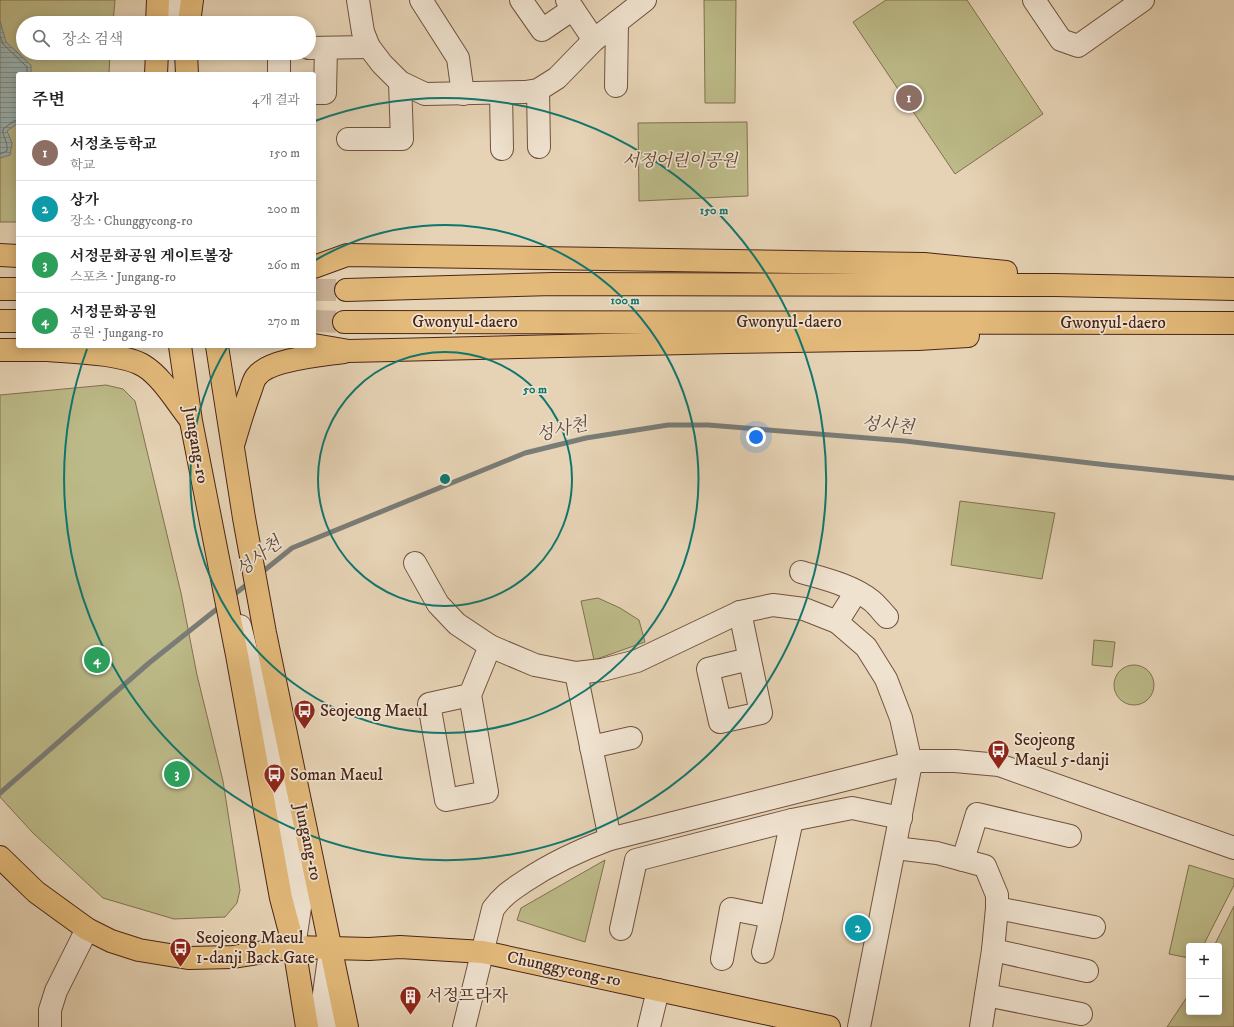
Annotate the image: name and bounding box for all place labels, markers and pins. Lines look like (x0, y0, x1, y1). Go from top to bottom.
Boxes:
pin: 1 (896, 83, 922, 113)
centre of rings (438, 472, 452, 486)
pin: 4 (84, 645, 110, 675)
bus stop icon: Seojeong Maeul (292, 698, 318, 731)
place label: Seojeong Maeul (320, 700, 428, 722)
place label: Seojeong Maeul 5-danji (1014, 729, 1109, 771)
bus stop icon: Seojeong Maeul 5-danji (985, 737, 1011, 770)
pin: 3 (164, 759, 190, 789)
bus stop icon: Soman Maeul (262, 762, 288, 795)
place label: Soman Maeul (290, 764, 383, 786)
pin: 2 (845, 913, 871, 943)
place label: Seojeong Maeul 1-danji Back Gate (196, 927, 315, 969)
bus stop icon: Seojeong Maeul 1-danji Back Gate (167, 935, 193, 968)
building icon: 서정프라자 (398, 983, 424, 1016)
place label: 서정프라자 (426, 985, 509, 1007)

